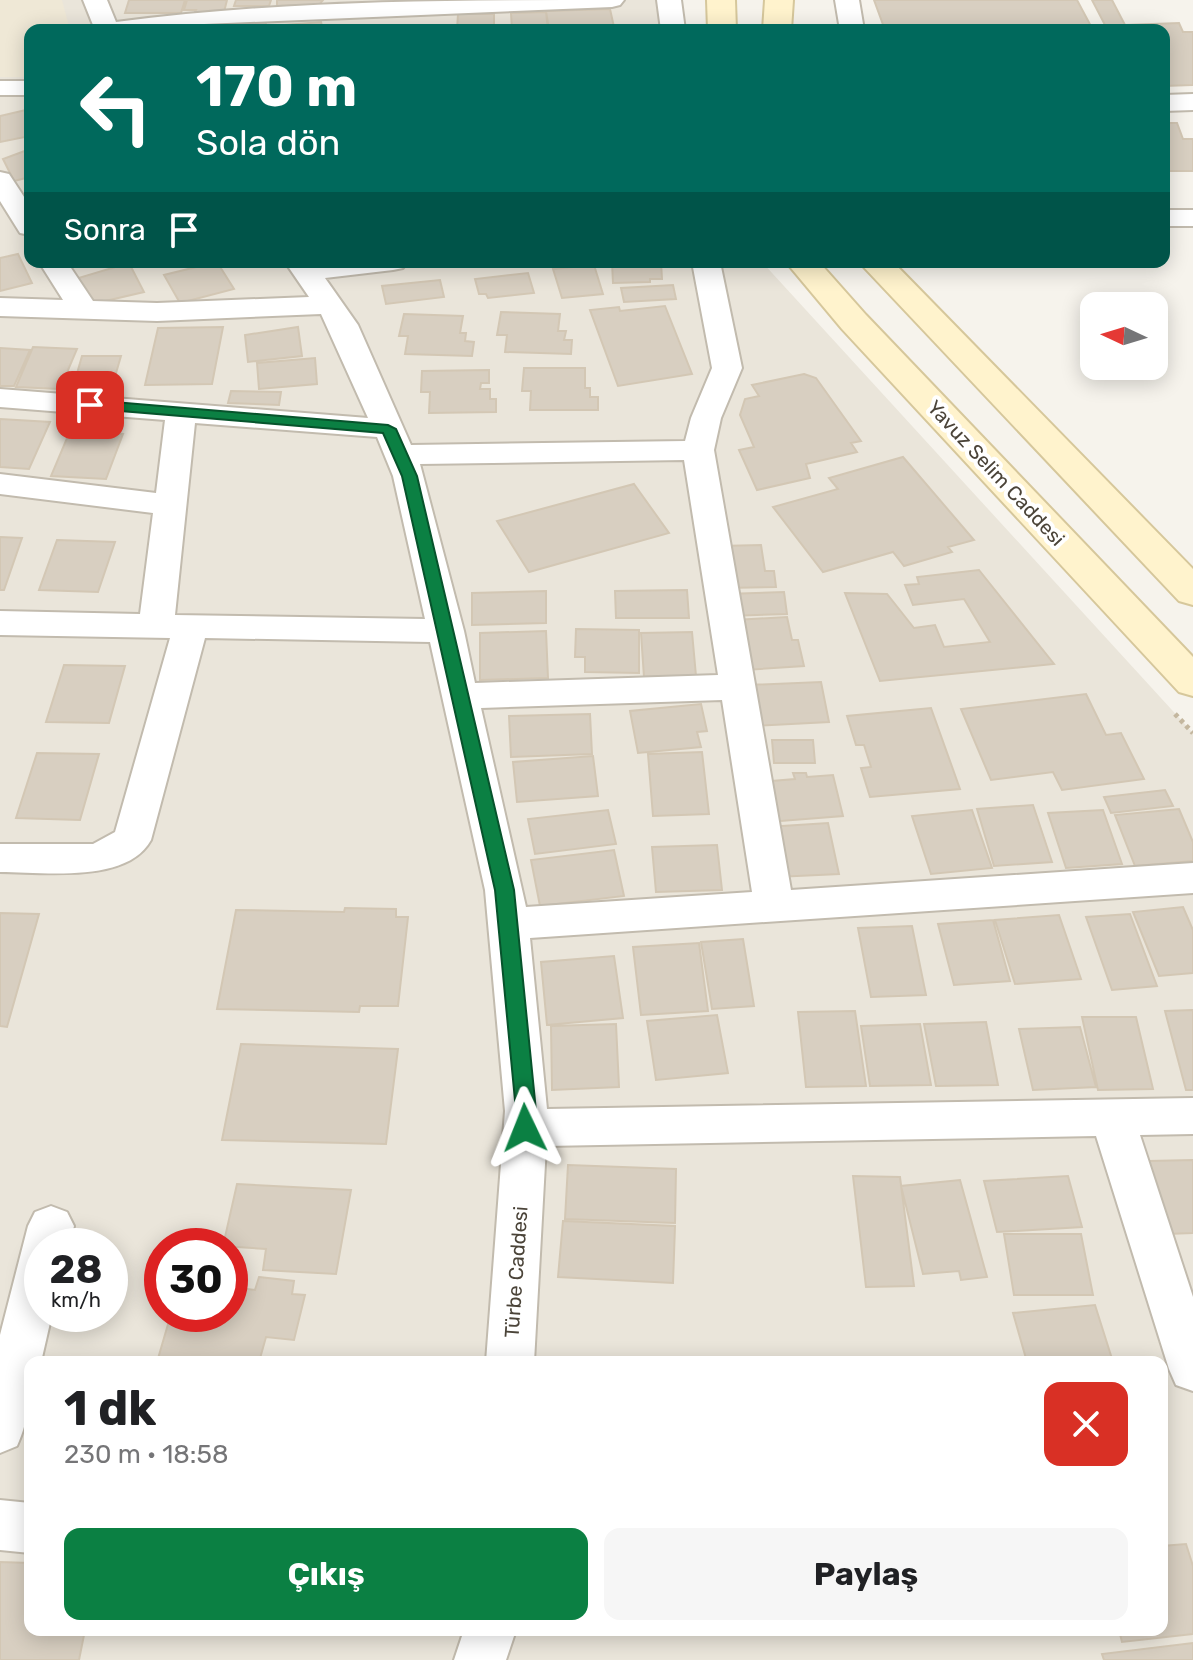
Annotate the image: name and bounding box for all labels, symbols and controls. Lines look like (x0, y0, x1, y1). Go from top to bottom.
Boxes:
text: 170 m (196, 54, 357, 120)
icon: left (64, 56, 168, 160)
text: Sola dön (196, 121, 340, 164)
icon: arrive (162, 208, 206, 252)
text: Sonra (64, 212, 146, 248)
north arrow (1080, 292, 1168, 380)
map controls (1080, 292, 1168, 380)
pin (56, 371, 124, 439)
icon: arrive (68, 383, 112, 427)
street label: Yavuz Selim Caddesi (922, 395, 1070, 551)
position arrow (483, 1086, 567, 1170)
street label: Türbe Caddesi (499, 1205, 533, 1339)
speed limit sign: 30 (144, 1228, 248, 1332)
text: 28 (49, 1246, 103, 1293)
text: km/h (51, 1288, 101, 1312)
text: 1 dk (64, 1380, 156, 1437)
button: close (1044, 1382, 1128, 1466)
text: 230 m · 18:58 (64, 1439, 229, 1470)
button: Çıkış (64, 1528, 588, 1620)
button: Paylaş (604, 1528, 1128, 1620)

